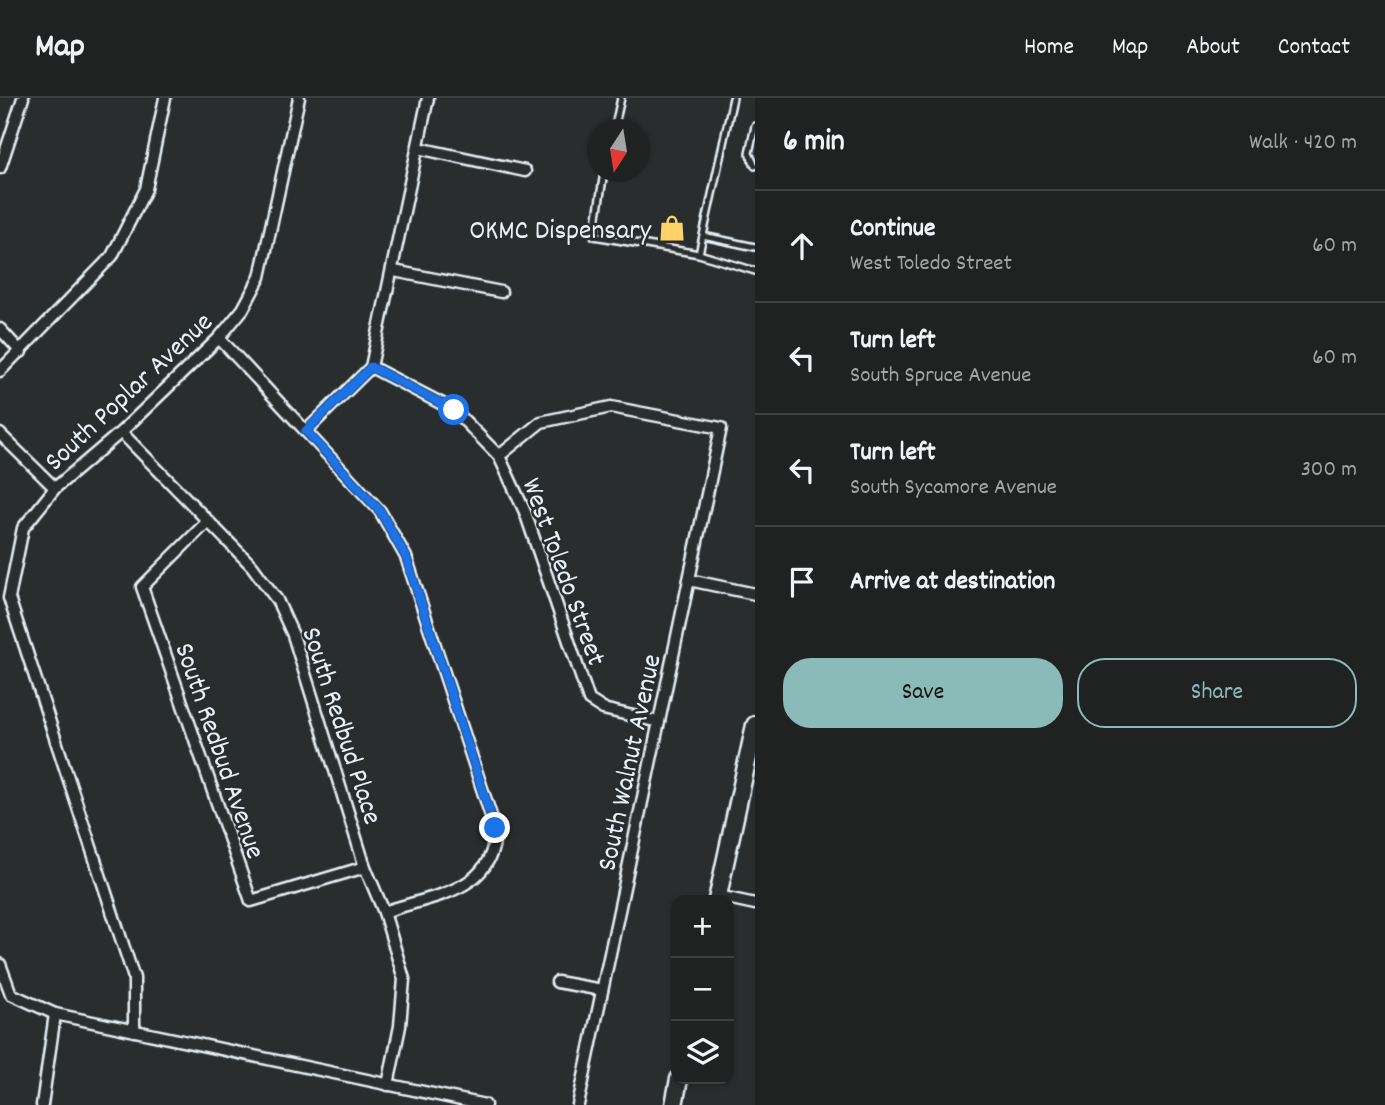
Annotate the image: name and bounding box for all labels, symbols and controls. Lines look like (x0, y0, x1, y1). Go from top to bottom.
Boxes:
text: Map (35, 25, 85, 72)
text: Home (1024, 31, 1074, 65)
text: Map (1112, 31, 1148, 65)
text: About (1186, 31, 1240, 65)
text: Contact (1278, 31, 1350, 65)
north arrow (587, 119, 650, 182)
text: 6 min (783, 122, 845, 165)
text: Walk · 420 m (1249, 127, 1357, 160)
text: Continue (850, 211, 935, 248)
place label: OKMC Dispensary (469, 213, 652, 253)
shop icon: OKMC Dispensary (657, 213, 687, 243)
icon: ahead (783, 227, 821, 265)
text: 60 m (1312, 230, 1357, 263)
text: West Toledo Street (850, 248, 1012, 281)
street label: South Poplar Avenue (37, 305, 224, 483)
text: Turn left (850, 323, 936, 360)
icon: left (783, 339, 821, 377)
text: 60 m (1312, 342, 1357, 375)
text: South Spruce Avenue (850, 360, 1031, 393)
route start (438, 394, 469, 425)
text: Turn left (850, 435, 936, 472)
icon: left (783, 451, 821, 489)
text: 300 m (1301, 454, 1357, 487)
text: South Sycamore Avenue (850, 472, 1057, 505)
street label: West Toledo Street (509, 473, 614, 672)
icon: arrive (783, 563, 821, 601)
text: Arrive at destination (850, 564, 1055, 601)
street label: South Redbud Place (288, 623, 390, 830)
street label: South Redbud Avenue (162, 638, 273, 865)
street label: South Walnut Avenue (589, 651, 674, 875)
button: Save (783, 658, 1063, 728)
button: Share (1077, 658, 1357, 728)
route end (479, 812, 510, 843)
map controls (671, 895, 734, 1084)
button: + (671, 895, 734, 958)
button: − (671, 958, 734, 1021)
button: layers (671, 1021, 734, 1084)

